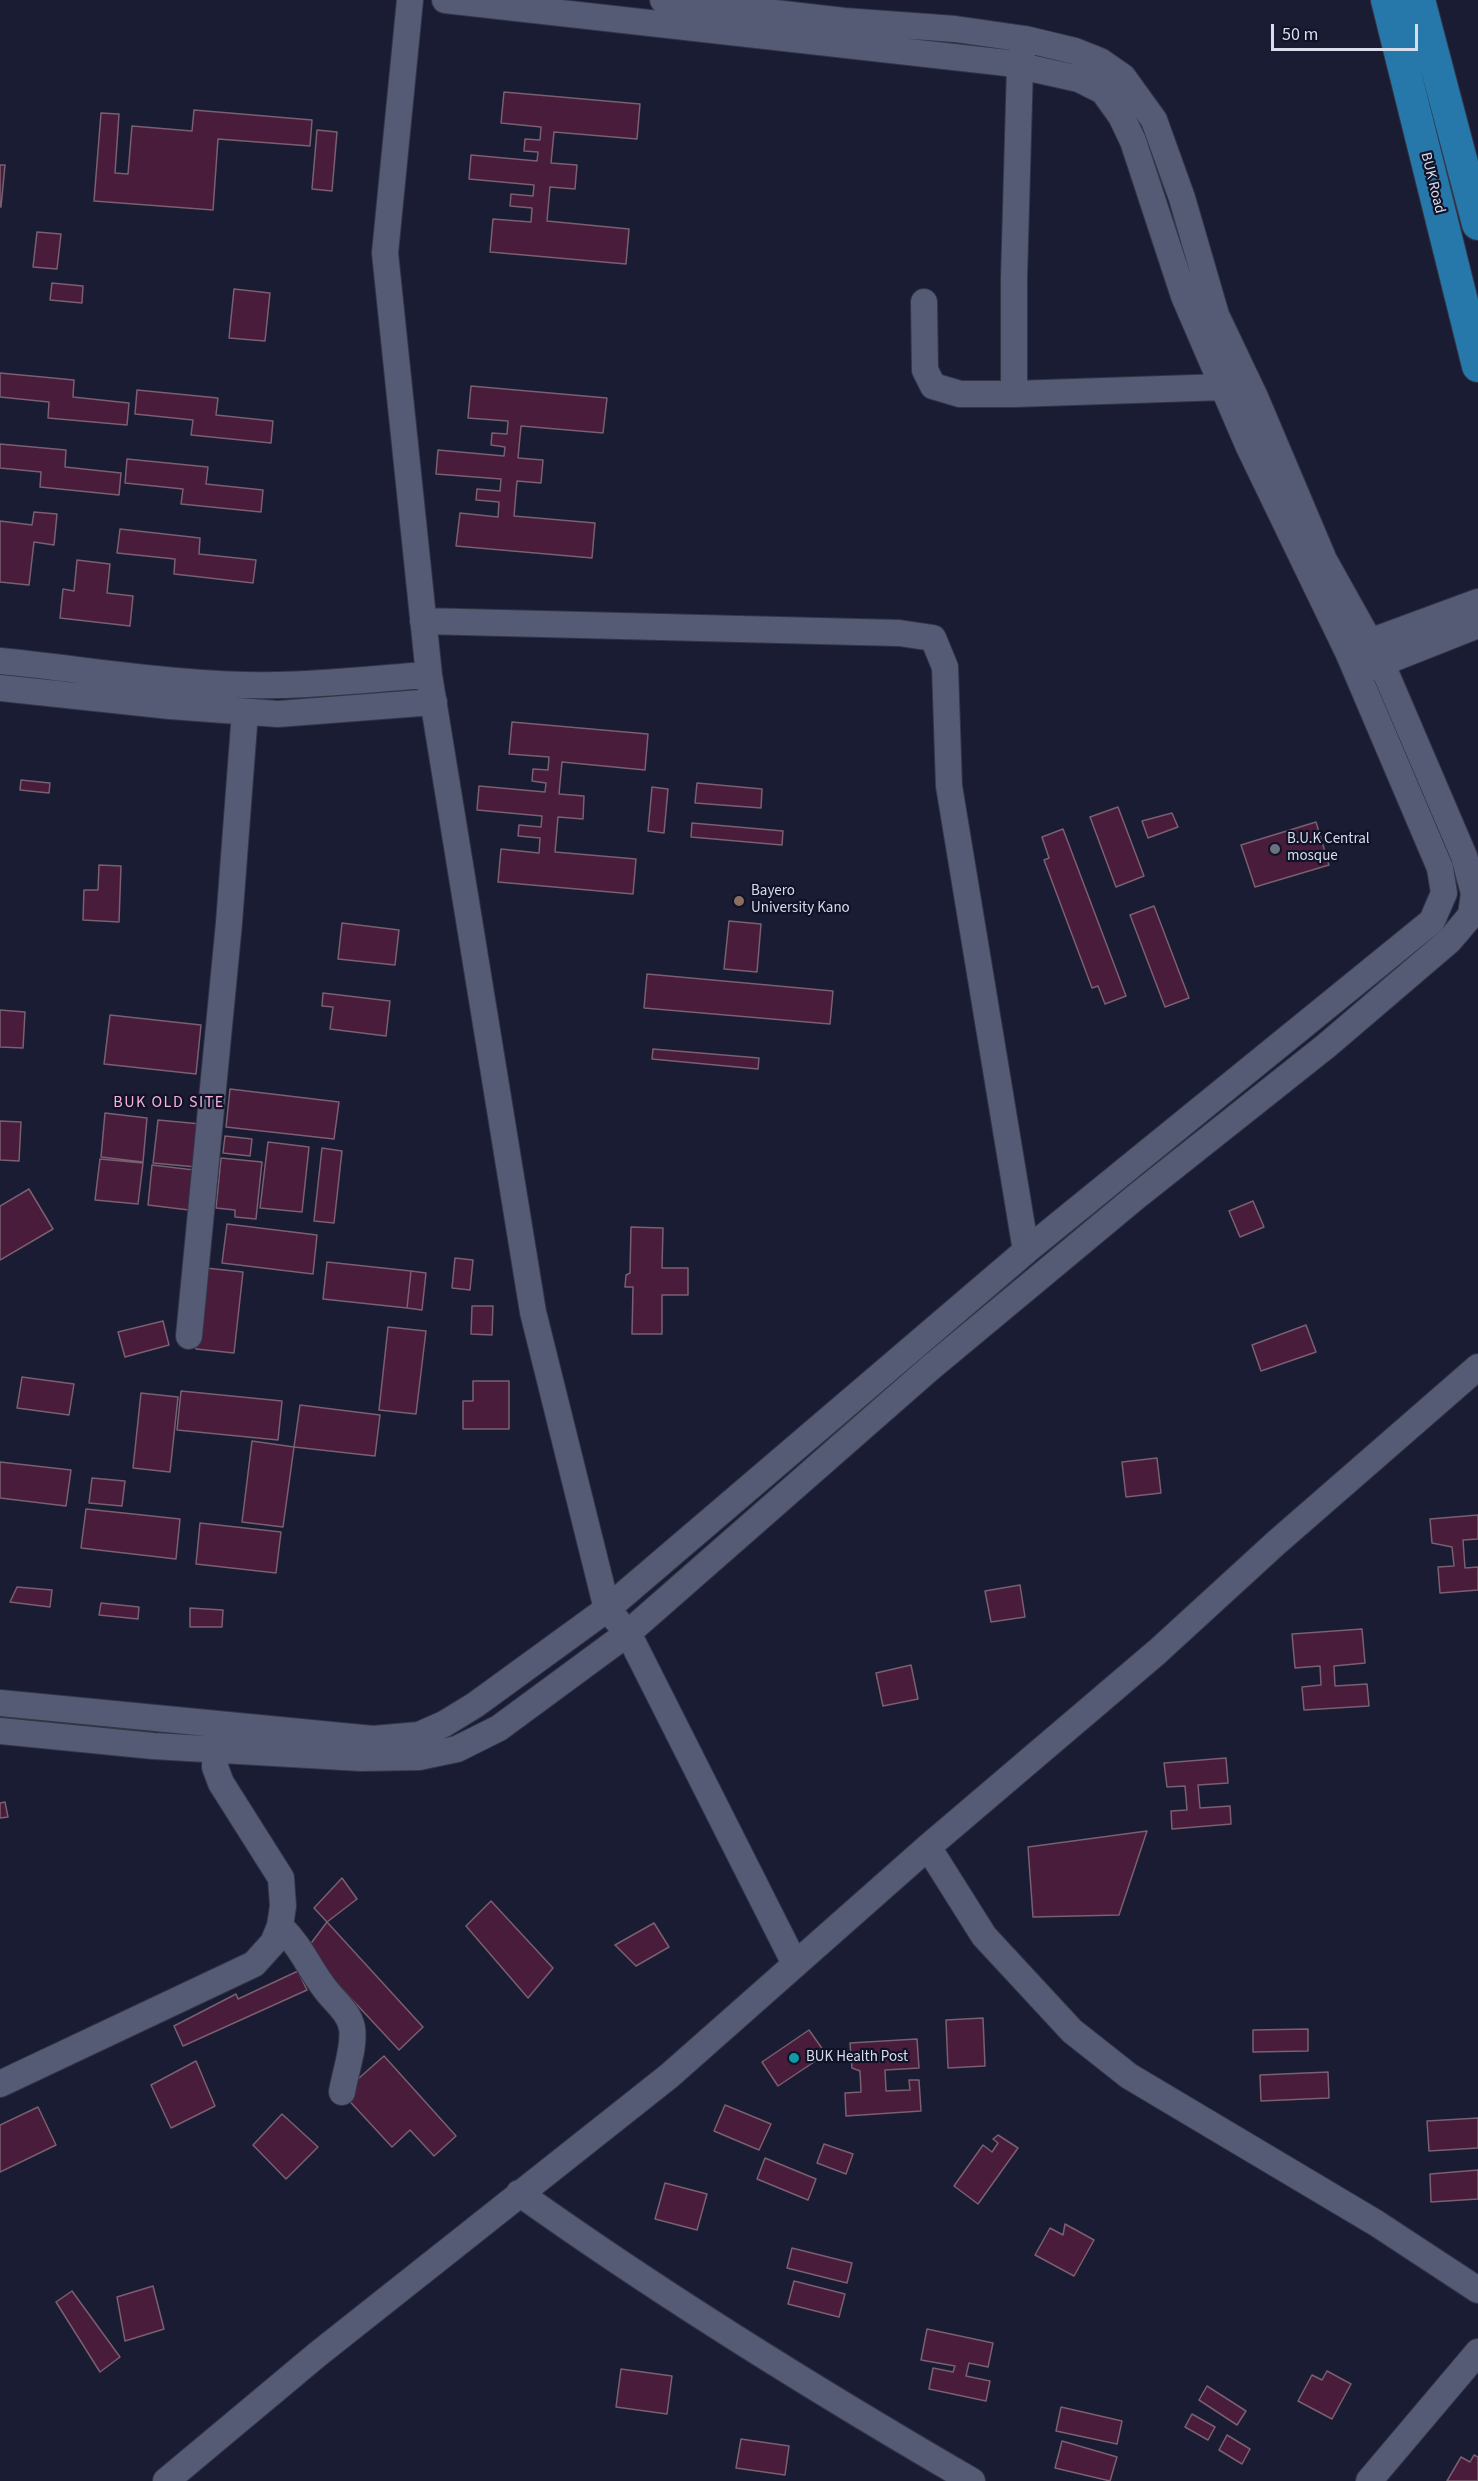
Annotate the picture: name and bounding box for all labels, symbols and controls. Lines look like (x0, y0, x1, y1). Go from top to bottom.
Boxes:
scale bar (1274, 12, 1421, 50)
text: 50 m (1282, 22, 1318, 47)
street label: BUK Road (1416, 151, 1448, 215)
place label: B.U.K Central mosque (1287, 831, 1370, 866)
marker: B.U.K Central mosque (1268, 842, 1282, 856)
place label: Bayero University Kano (751, 883, 850, 918)
marker: Bayero University Kano (732, 894, 746, 908)
district label: BUK OLD SITE (113, 1093, 225, 1113)
place label: BUK Health Post (806, 2049, 908, 2067)
marker: BUK Health Post (787, 2051, 801, 2065)

